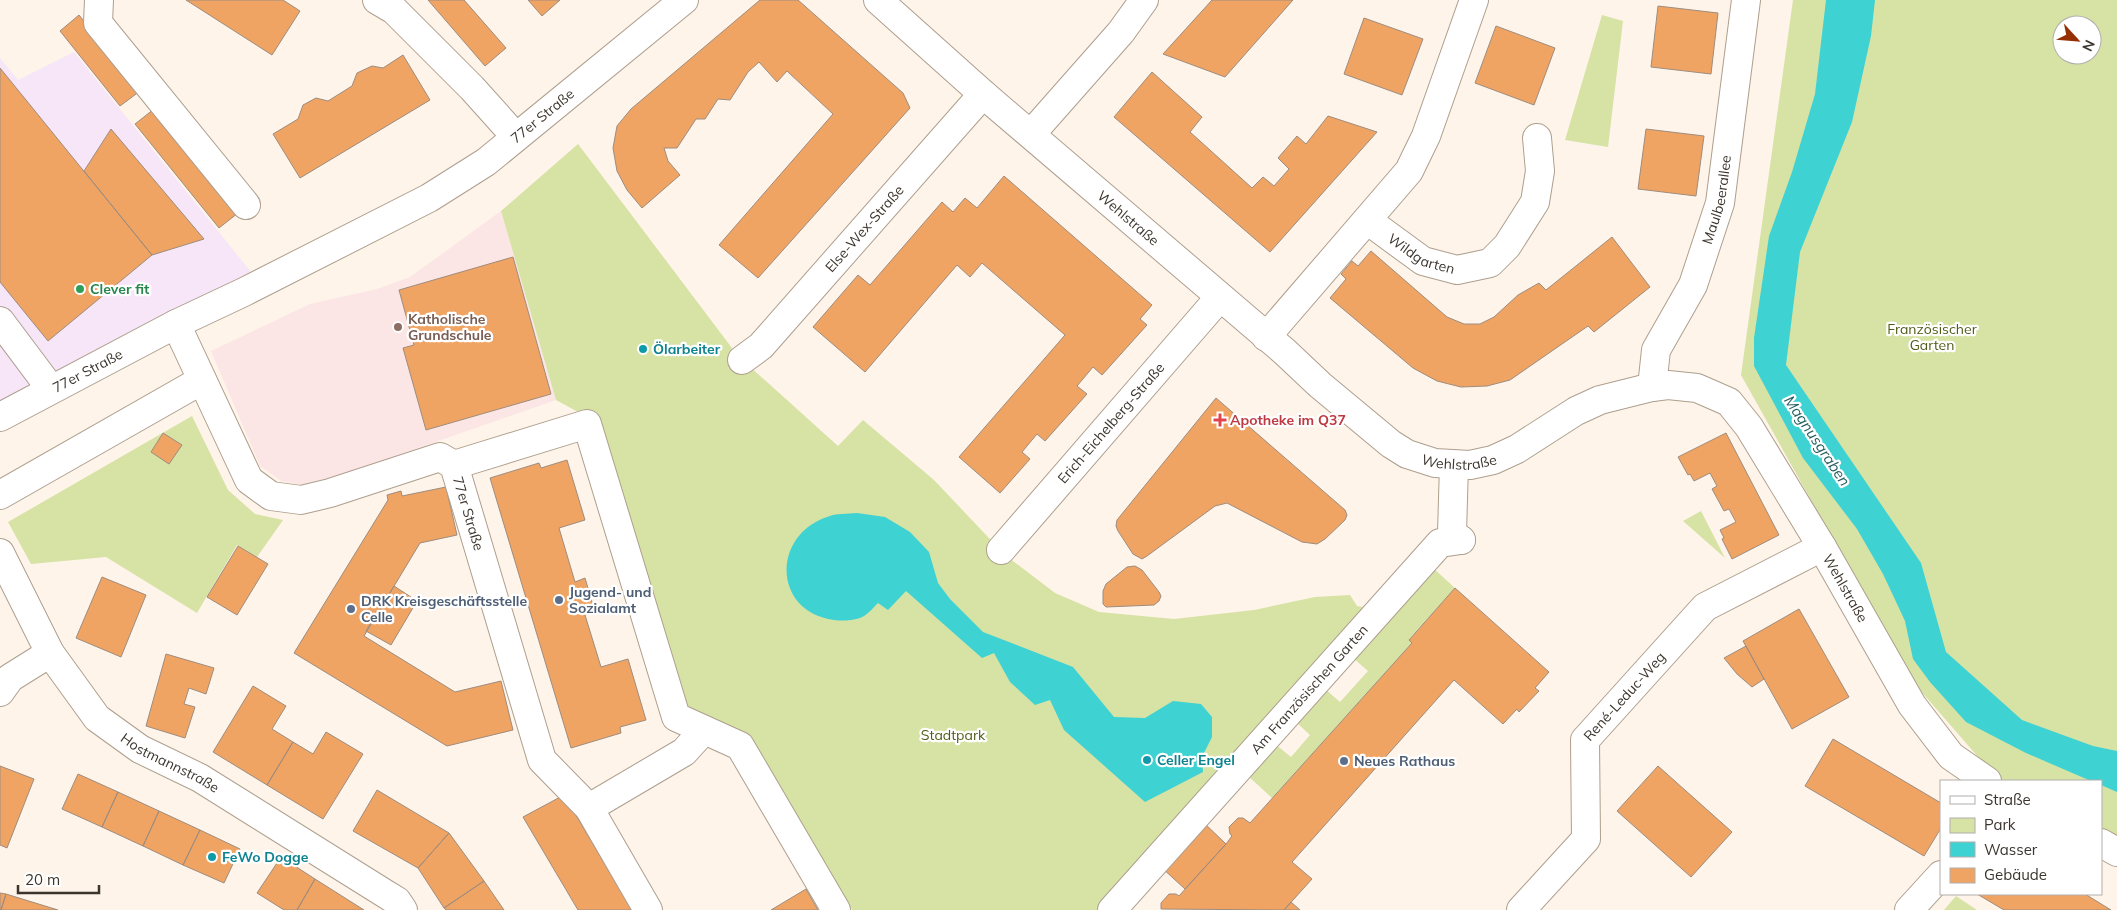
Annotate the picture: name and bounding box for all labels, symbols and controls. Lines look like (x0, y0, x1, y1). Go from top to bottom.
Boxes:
north arrow (2052, 15, 2102, 65)
text: N (2078, 37, 2099, 54)
street label: 77er Straße (507, 85, 578, 147)
street label: Maulbeerallee (1698, 154, 1735, 246)
street label: Else-Wex-Straße (821, 181, 908, 276)
street label: Wehlstraße (1094, 187, 1163, 250)
street label: Wildgarten (1384, 229, 1457, 278)
place label: Clever fit (90, 280, 150, 298)
marker: Clever fit (74, 283, 86, 295)
place label: Katholische Grundschule (408, 310, 492, 344)
park label: Französischer Garten (1887, 320, 1978, 354)
marker: Katholische Grundschule (392, 321, 404, 333)
place label: Ölarbeiter (653, 340, 721, 358)
marker: Ölarbeiter (637, 343, 649, 355)
street label: 77er Straße (49, 345, 126, 397)
street label: Erich-Eichelberg-Straße (1054, 359, 1168, 487)
water label: Magnusgraben (1780, 392, 1855, 490)
place label: Apotheke im Q37 (1230, 411, 1346, 429)
marker: Apotheke im Q37 (1214, 414, 1226, 426)
street label: Wehlstraße (1419, 450, 1498, 474)
street label: 77er Straße (449, 474, 488, 553)
street label: Wehlstraße (1819, 551, 1872, 625)
place label: Jugend- und Sozialamt (569, 583, 651, 617)
place label: DRK Kreisgeschäftsstelle Celle (361, 592, 528, 626)
marker: Jugend- und Sozialamt (553, 594, 565, 606)
marker: DRK Kreisgeschäftsstelle Celle (345, 603, 357, 615)
street label: Am Französischen Garten (1247, 621, 1372, 758)
street label: René-Leduc-Weg (1580, 648, 1669, 745)
park label: Stadtpark (921, 726, 986, 744)
street label: Hostmannstraße (117, 729, 223, 797)
place label: Celler Engel (1157, 751, 1235, 769)
place label: Neues Rathaus (1354, 752, 1455, 770)
marker: Celler Engel (1141, 754, 1153, 766)
marker: Neues Rathaus (1338, 755, 1350, 767)
legend (1940, 780, 2102, 895)
text: Straße (1984, 790, 2031, 809)
text: Park (1984, 815, 2016, 834)
text: Wasser (1984, 840, 2038, 859)
place label: FeWo Dogge (222, 848, 309, 866)
marker: FeWo Dogge (206, 851, 218, 863)
scale bar (18, 862, 99, 894)
text: Gebäude (1984, 865, 2047, 884)
text: 20 m (25, 870, 60, 889)

